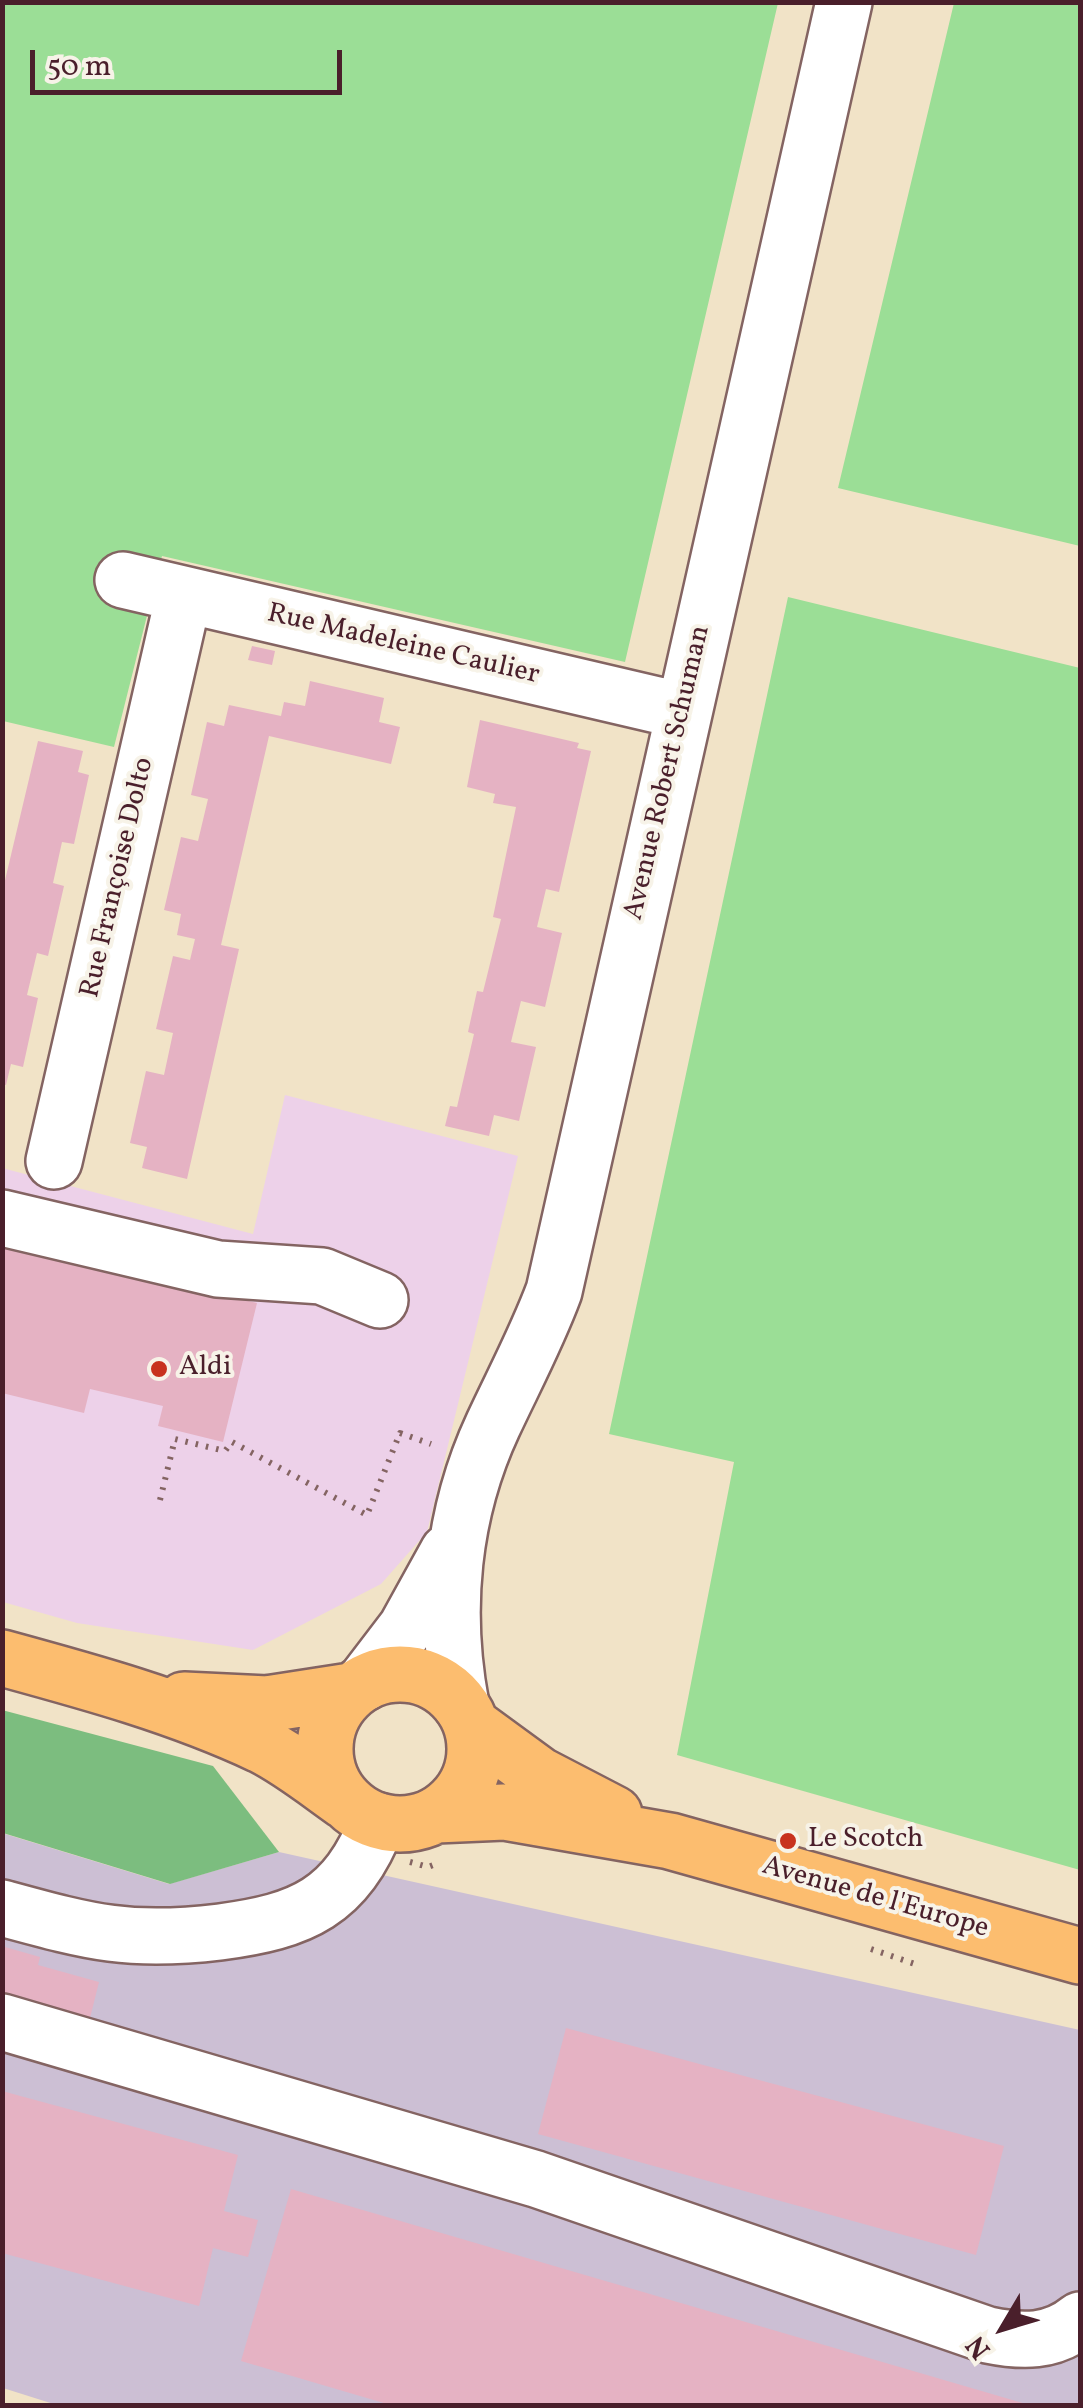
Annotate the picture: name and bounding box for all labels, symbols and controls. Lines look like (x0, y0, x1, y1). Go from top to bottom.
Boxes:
scale bar (35, 30, 348, 92)
text: 50 m (47, 46, 111, 88)
street label: Rue Madeleine Caulier (264, 598, 542, 694)
street label: Avenue Robert Schuman (619, 622, 719, 924)
street label: Rue Françoise Dolto (75, 755, 163, 1001)
place label: Aldi (179, 1352, 231, 1386)
marker: Aldi (148, 1358, 170, 1380)
place label: Le Scotch (808, 1824, 923, 1858)
marker: Le Scotch (777, 1830, 799, 1852)
street label: Avenue de l'Europe (758, 1851, 992, 1947)
north arrow (953, 2278, 1053, 2378)
text: N (957, 2327, 1001, 2367)

